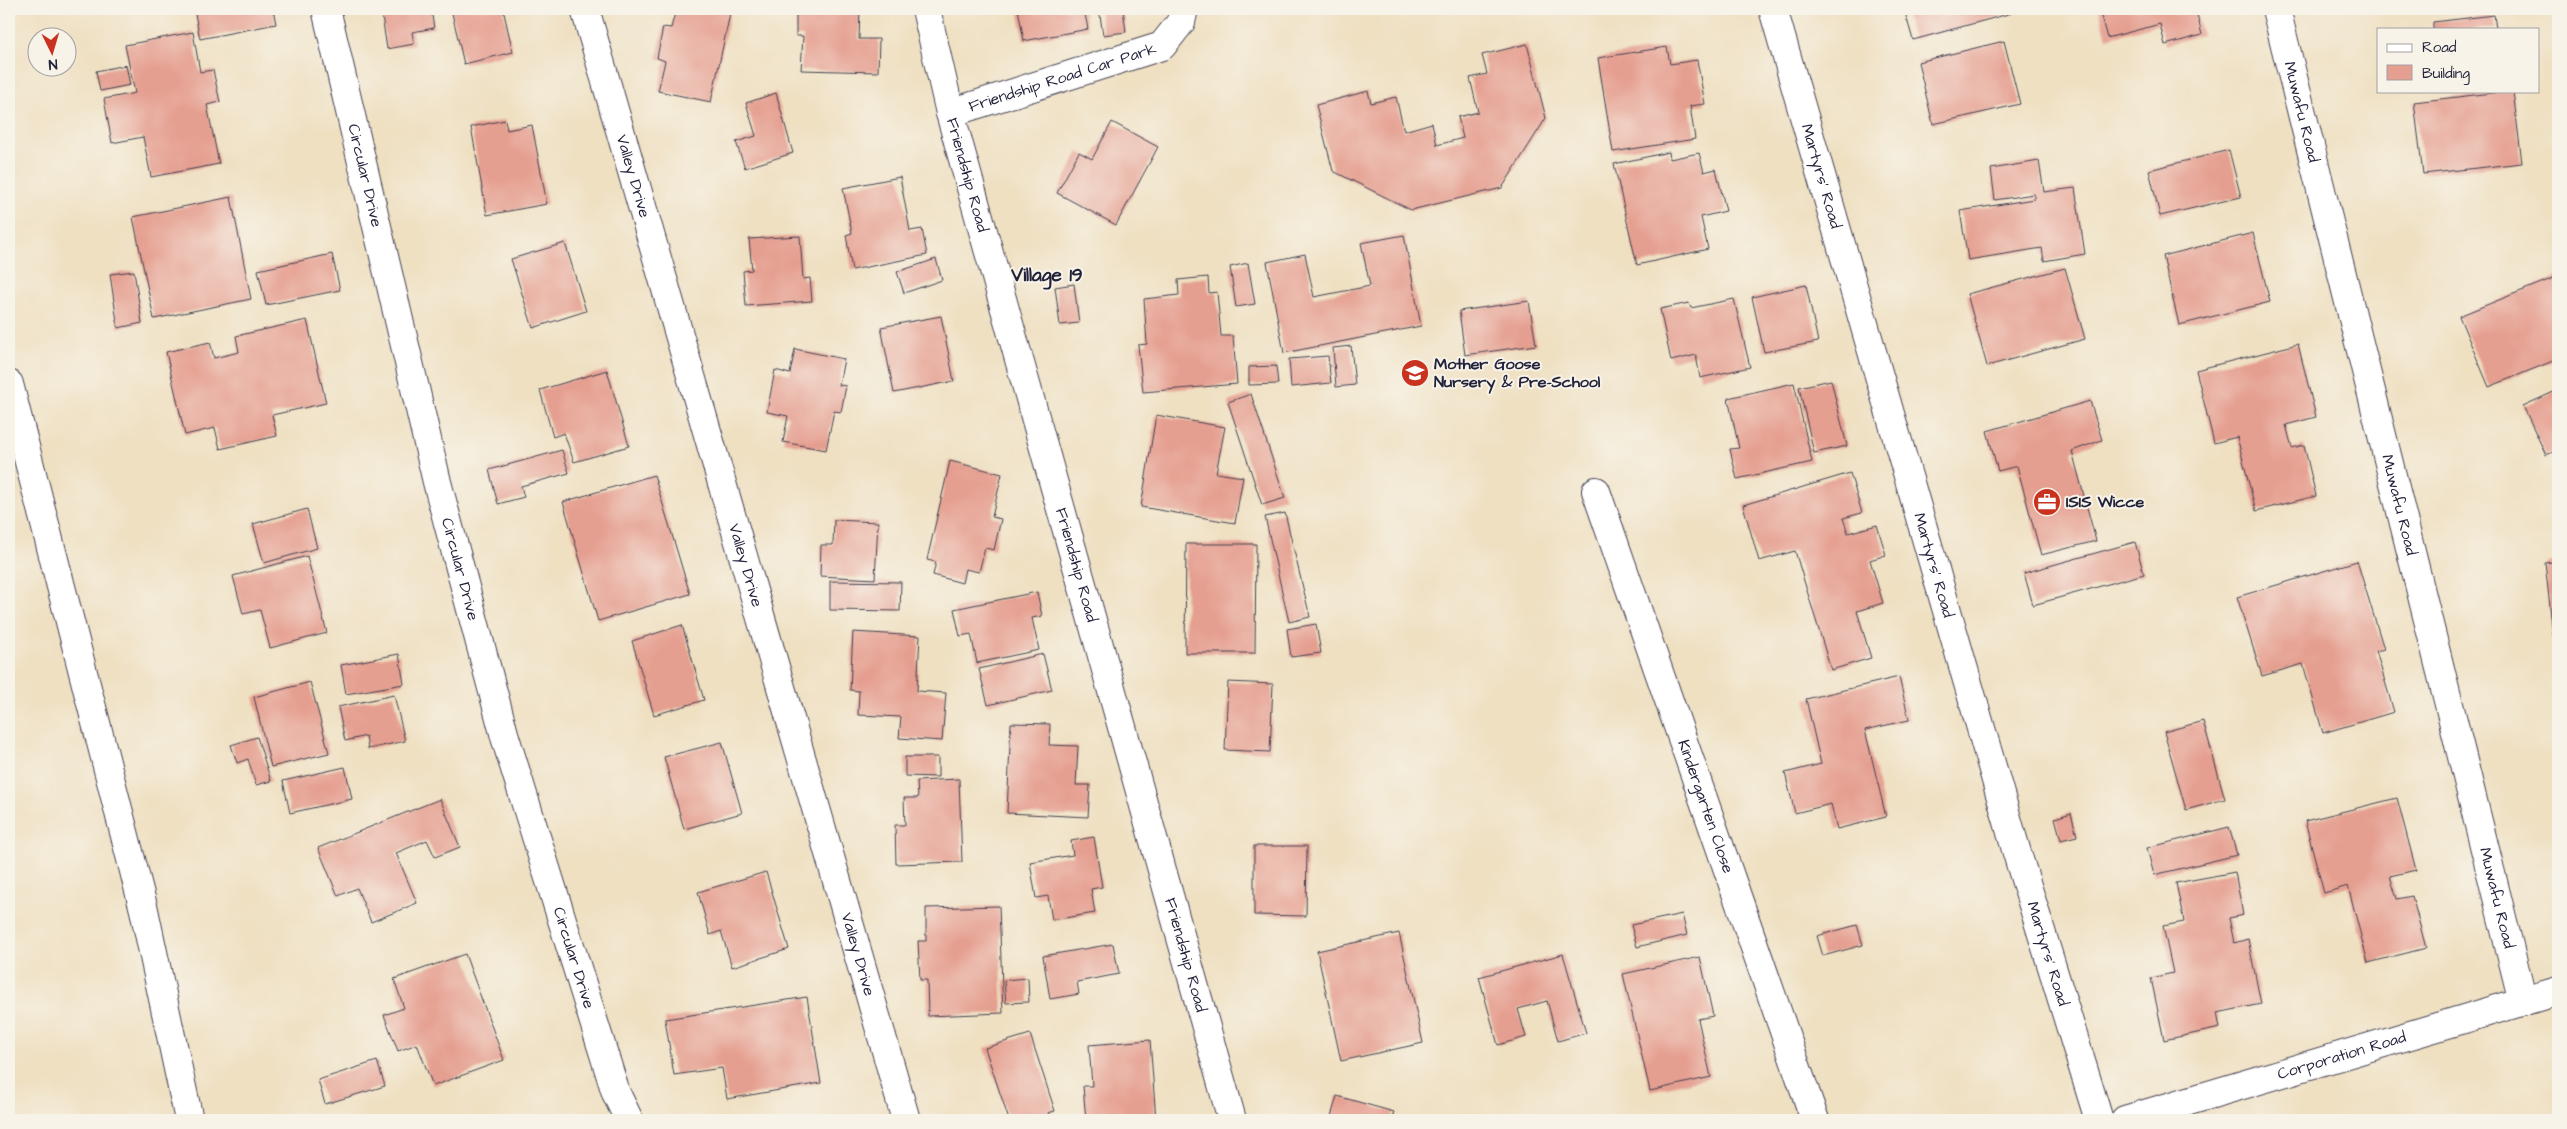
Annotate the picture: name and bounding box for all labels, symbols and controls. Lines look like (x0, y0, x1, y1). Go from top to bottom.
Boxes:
north arrow (28, 28, 78, 78)
legend (2377, 28, 2540, 92)
street label: Friendship Road Car Park (966, 37, 1159, 117)
text: Road (2422, 37, 2457, 58)
text: N (48, 54, 58, 74)
street label: Muwafu Road (2278, 59, 2325, 165)
text: Building (2422, 63, 2470, 85)
street label: Friendship Road (941, 115, 994, 234)
street label: Martyrs' Road (1796, 121, 1847, 231)
street label: Circular Drive (342, 122, 388, 230)
street label: Valley Drive (611, 132, 656, 221)
district label: Village 19 (1010, 262, 1083, 290)
place label: Mother Goose Nursery & Pre-School (1434, 353, 1601, 394)
school or university icon: Mother Goose Nursery & Pre-School (1400, 358, 1430, 388)
street label: Muwafu Road (2376, 452, 2422, 558)
office icon: ISIS Wicce (2032, 487, 2062, 517)
place label: ISIS Wicce (2066, 491, 2145, 513)
street label: Friendship Road (1050, 505, 1103, 624)
street label: Martyrs' Road (1908, 510, 1959, 620)
street label: Circular Drive (436, 515, 485, 623)
street label: Valley Drive (723, 521, 768, 610)
street label: Kindergarten Close (1672, 737, 1739, 877)
street label: Muwafu Road (2474, 845, 2520, 951)
street label: Friendship Road (1159, 895, 1212, 1014)
street label: Martyrs' Road (2022, 899, 2074, 1009)
street label: Circular Drive (548, 904, 600, 1012)
street label: Valley Drive (836, 910, 881, 999)
street label: Corporation Road (2275, 1026, 2409, 1085)

